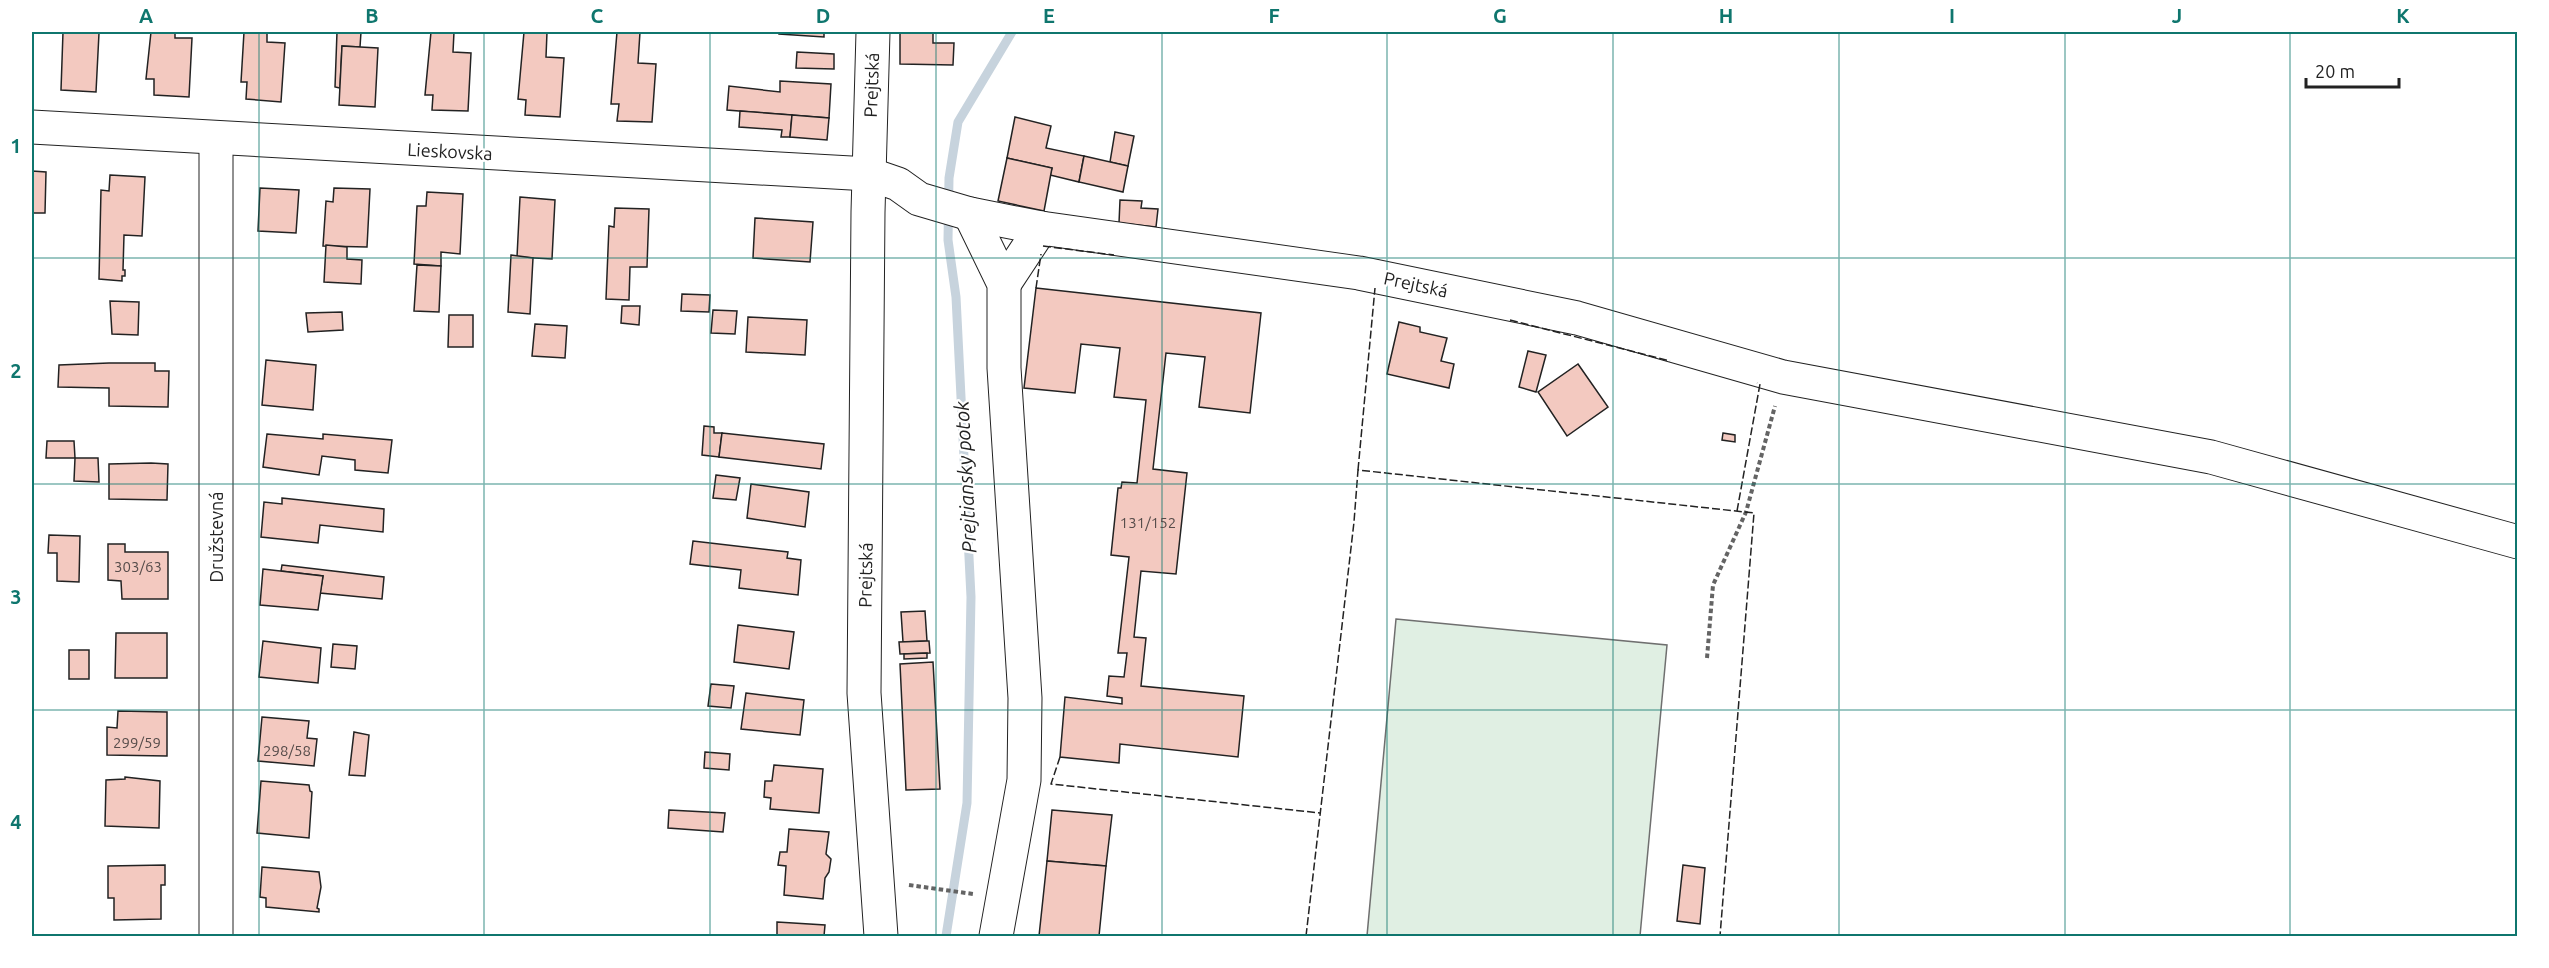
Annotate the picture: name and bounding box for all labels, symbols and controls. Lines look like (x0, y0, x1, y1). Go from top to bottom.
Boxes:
text: A (139, 4, 153, 27)
text: B (365, 4, 379, 27)
text: C (591, 4, 604, 27)
text: D (816, 4, 830, 27)
text: E (1043, 4, 1055, 27)
text: F (1268, 4, 1280, 27)
text: G (1493, 4, 1507, 27)
text: H (1719, 4, 1733, 27)
text: I (1949, 4, 1955, 27)
text: J (2172, 4, 2182, 27)
text: K (2396, 4, 2410, 27)
scale bar (2306, 51, 2399, 89)
street label: Prejtská (860, 52, 882, 118)
text: 20 m (2315, 61, 2355, 81)
text: 1 (10, 134, 22, 157)
street label: Lieskovska (407, 139, 493, 163)
street label: Prejtská (1382, 267, 1450, 301)
text: 2 (10, 359, 22, 382)
water label: Prejtiansky potok (949, 400, 980, 554)
street label: Družstevná (206, 491, 226, 583)
house number: 131/152 (1120, 514, 1176, 531)
street label: Prejtská (854, 542, 876, 608)
house number: 303/63 (114, 558, 162, 575)
text: 3 (10, 585, 22, 608)
house number: 299/59 (113, 734, 161, 751)
house number: 298/58 (263, 742, 311, 759)
text: 4 (10, 810, 22, 833)

